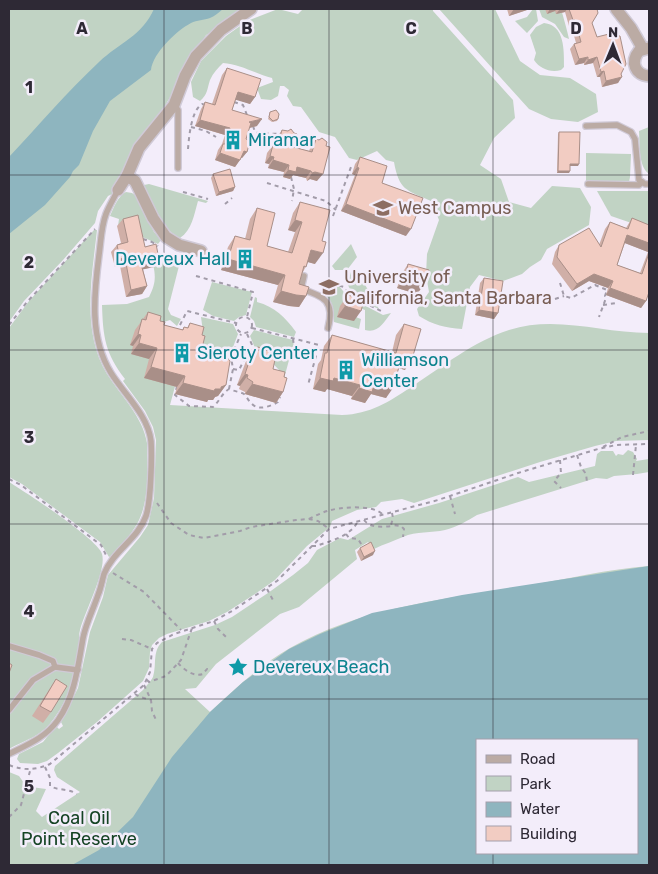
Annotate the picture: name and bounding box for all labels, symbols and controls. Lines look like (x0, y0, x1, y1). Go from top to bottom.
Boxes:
text: A (76, 19, 88, 38)
text: B (241, 19, 253, 38)
text: C (405, 19, 417, 38)
text: D (570, 19, 582, 38)
north arrow (588, 20, 638, 70)
text: N (608, 24, 618, 41)
text: 1 (25, 78, 33, 97)
building icon: Miramar (222, 129, 244, 151)
place label: Miramar (248, 129, 316, 151)
school or university icon: West Campus (372, 197, 394, 219)
place label: West Campus (398, 197, 511, 219)
place label: Devereux Hall (115, 248, 230, 270)
building icon: Devereux Hall (234, 248, 256, 270)
text: 2 (24, 253, 34, 272)
place label: University of California, Santa Barbara (344, 266, 552, 309)
school or university icon: University of California, Santa Barbara (318, 276, 340, 298)
building icon: Sieroty Center (171, 342, 193, 364)
place label: Sieroty Center (197, 342, 317, 364)
place label: Williamson Center (361, 349, 449, 392)
building icon: Williamson Center (335, 359, 357, 381)
text: 3 (24, 428, 34, 447)
text: 4 (24, 602, 35, 621)
place icon: Devereux Beach (227, 656, 249, 678)
place label: Devereux Beach (253, 656, 390, 678)
legend (476, 739, 638, 854)
text: Road (520, 750, 556, 768)
text: Park (520, 775, 551, 793)
text: 5 (24, 777, 34, 796)
text: Water (520, 800, 560, 818)
park label: Coal Oil Point Reserve (21, 807, 137, 850)
text: Building (520, 825, 577, 843)

